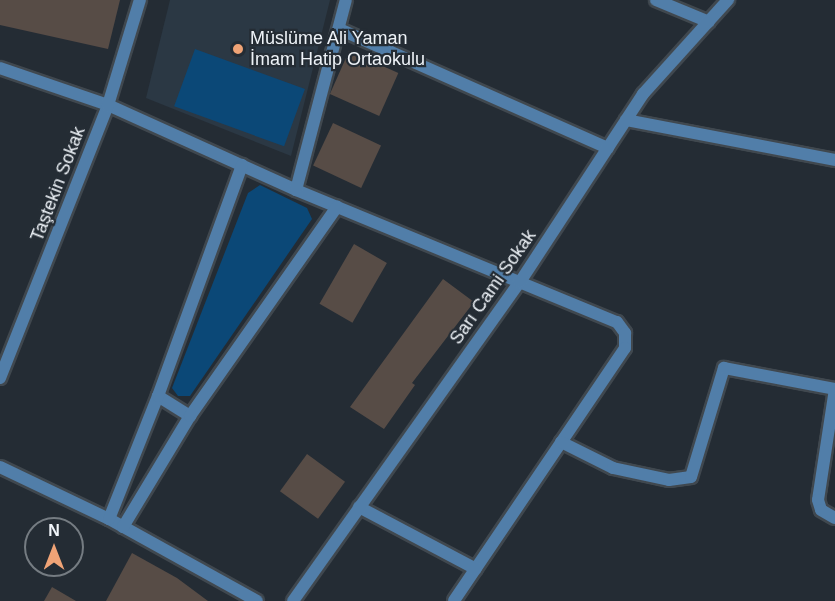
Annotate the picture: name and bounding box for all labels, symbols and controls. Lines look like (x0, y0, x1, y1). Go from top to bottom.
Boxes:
place label: Müslüme Ali Yaman İmam Hatip Ortaokulu (250, 28, 425, 70)
marker: Müslüme Ali Yaman İmam Hatip Ortaokulu (231, 42, 245, 56)
street label: Taştekin Sokak (26, 124, 90, 244)
street label: Sarı Cami Sokak (445, 225, 541, 349)
north arrow (24, 517, 84, 577)
text: N (48, 522, 60, 539)

